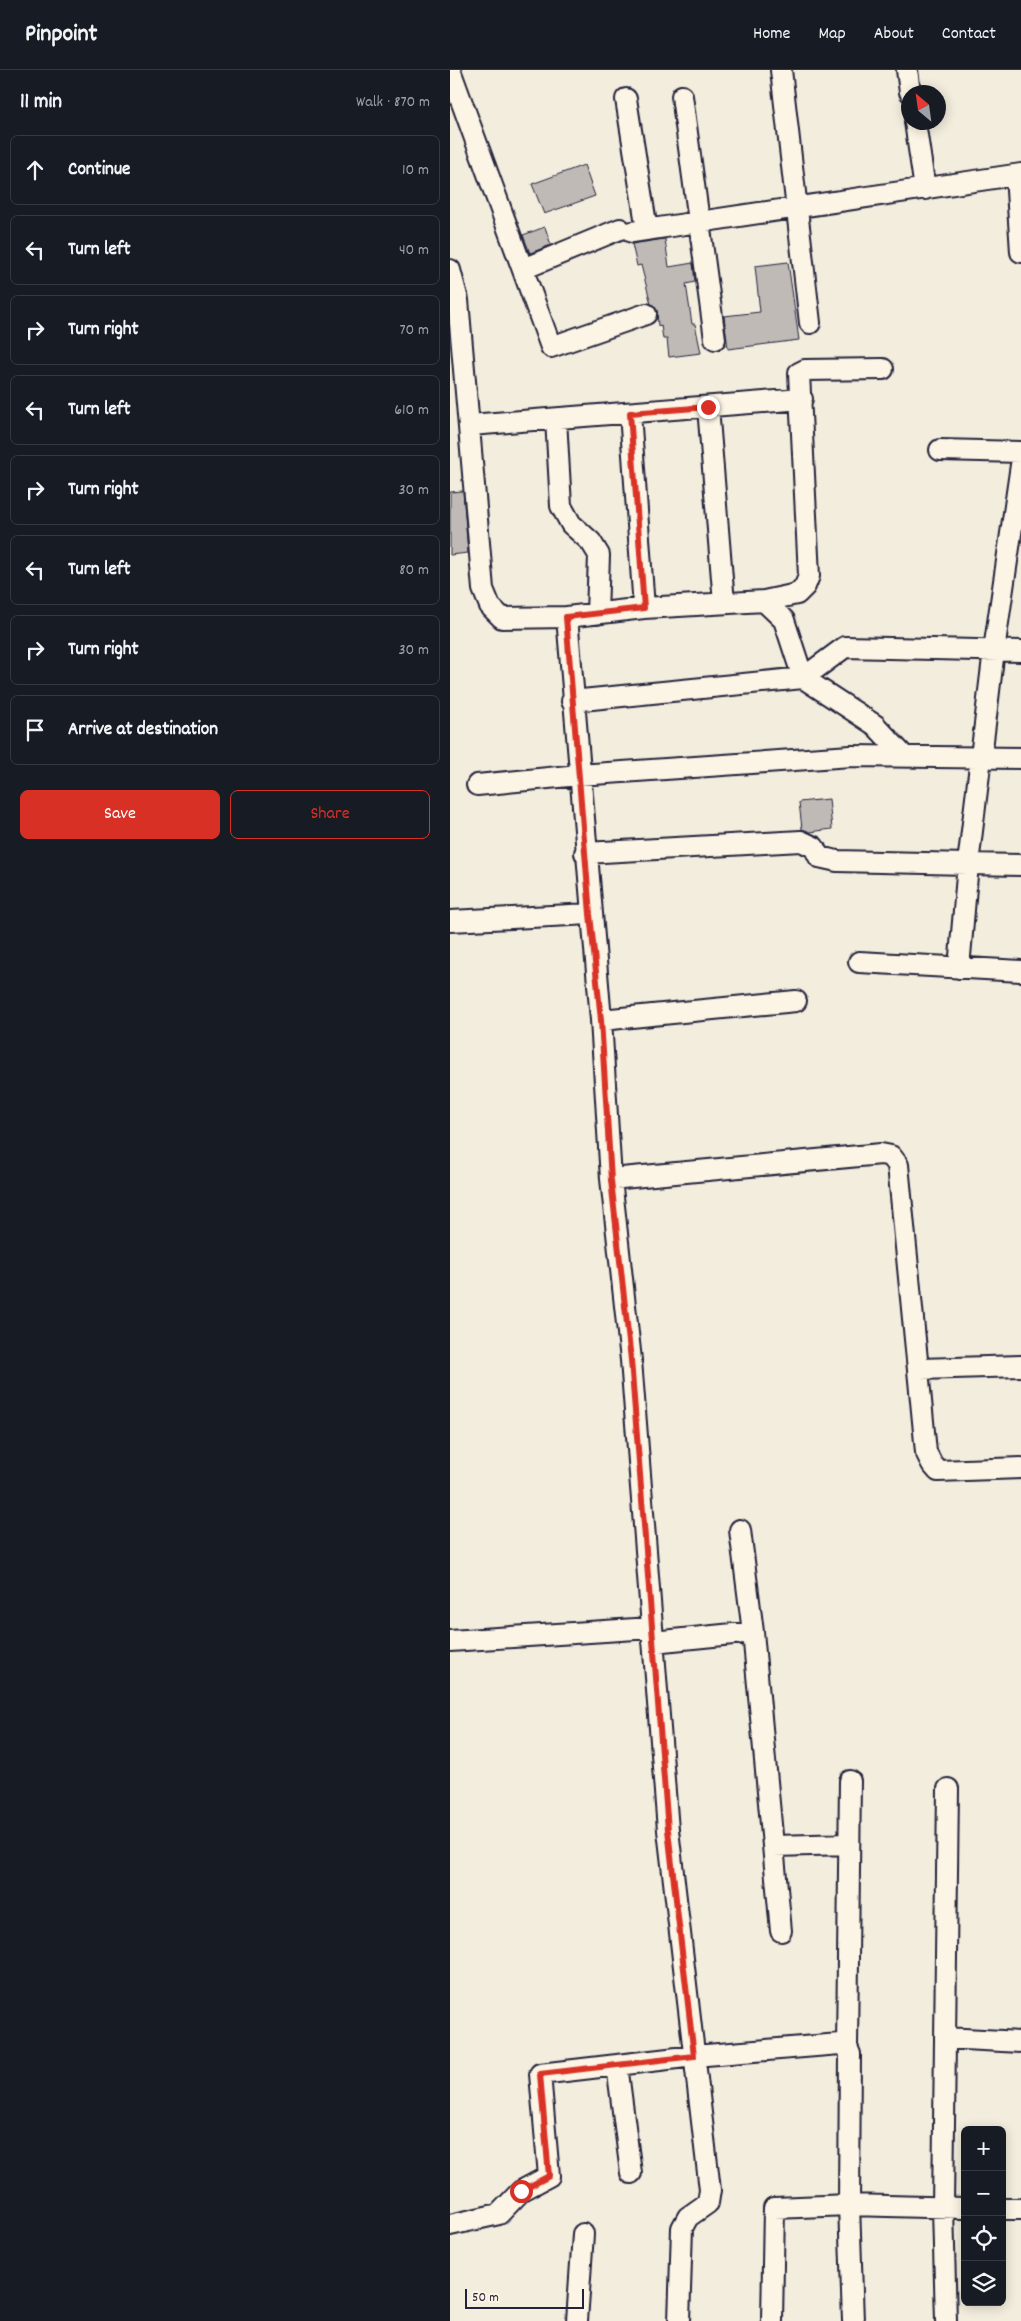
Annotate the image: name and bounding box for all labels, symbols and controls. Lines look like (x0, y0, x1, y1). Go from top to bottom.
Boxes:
text: Pinpoint (25, 18, 97, 52)
text: Home (753, 22, 790, 47)
text: Map (818, 22, 846, 47)
text: About (874, 22, 914, 47)
text: Contact (942, 22, 996, 47)
north arrow (901, 85, 946, 130)
text: 11 min (20, 88, 62, 118)
text: Walk · 870 m (356, 91, 430, 114)
icon: ahead (21, 156, 49, 184)
text: Continue (68, 157, 130, 184)
text: 10 m (402, 159, 429, 182)
icon: left (21, 236, 49, 264)
text: Turn left (68, 237, 131, 264)
text: 40 m (399, 239, 429, 262)
icon: right (21, 316, 49, 344)
text: Turn right (68, 317, 139, 344)
text: 70 m (399, 319, 429, 342)
icon: left (21, 396, 49, 424)
route end (697, 396, 720, 419)
text: Turn left (68, 397, 131, 424)
text: 610 m (394, 399, 429, 422)
icon: right (21, 476, 49, 504)
text: Turn right (68, 477, 139, 504)
text: 30 m (399, 479, 429, 502)
icon: left (21, 556, 49, 584)
text: Turn left (68, 557, 131, 584)
text: 80 m (399, 559, 429, 582)
icon: right (21, 636, 49, 664)
text: Turn right (68, 637, 139, 664)
text: 30 m (399, 639, 429, 662)
icon: arrive (21, 716, 49, 744)
text: Arrive at destination (68, 717, 218, 744)
button: Save (20, 790, 220, 839)
button: Share (230, 790, 430, 839)
map controls (961, 2126, 1006, 2306)
button: + (961, 2126, 1006, 2171)
button: − (961, 2171, 1006, 2216)
route start (510, 2180, 533, 2203)
button: locate (961, 2216, 1006, 2261)
button: layers (961, 2261, 1006, 2306)
scale bar (465, 2286, 584, 2309)
text: 50 m (472, 2288, 499, 2308)

